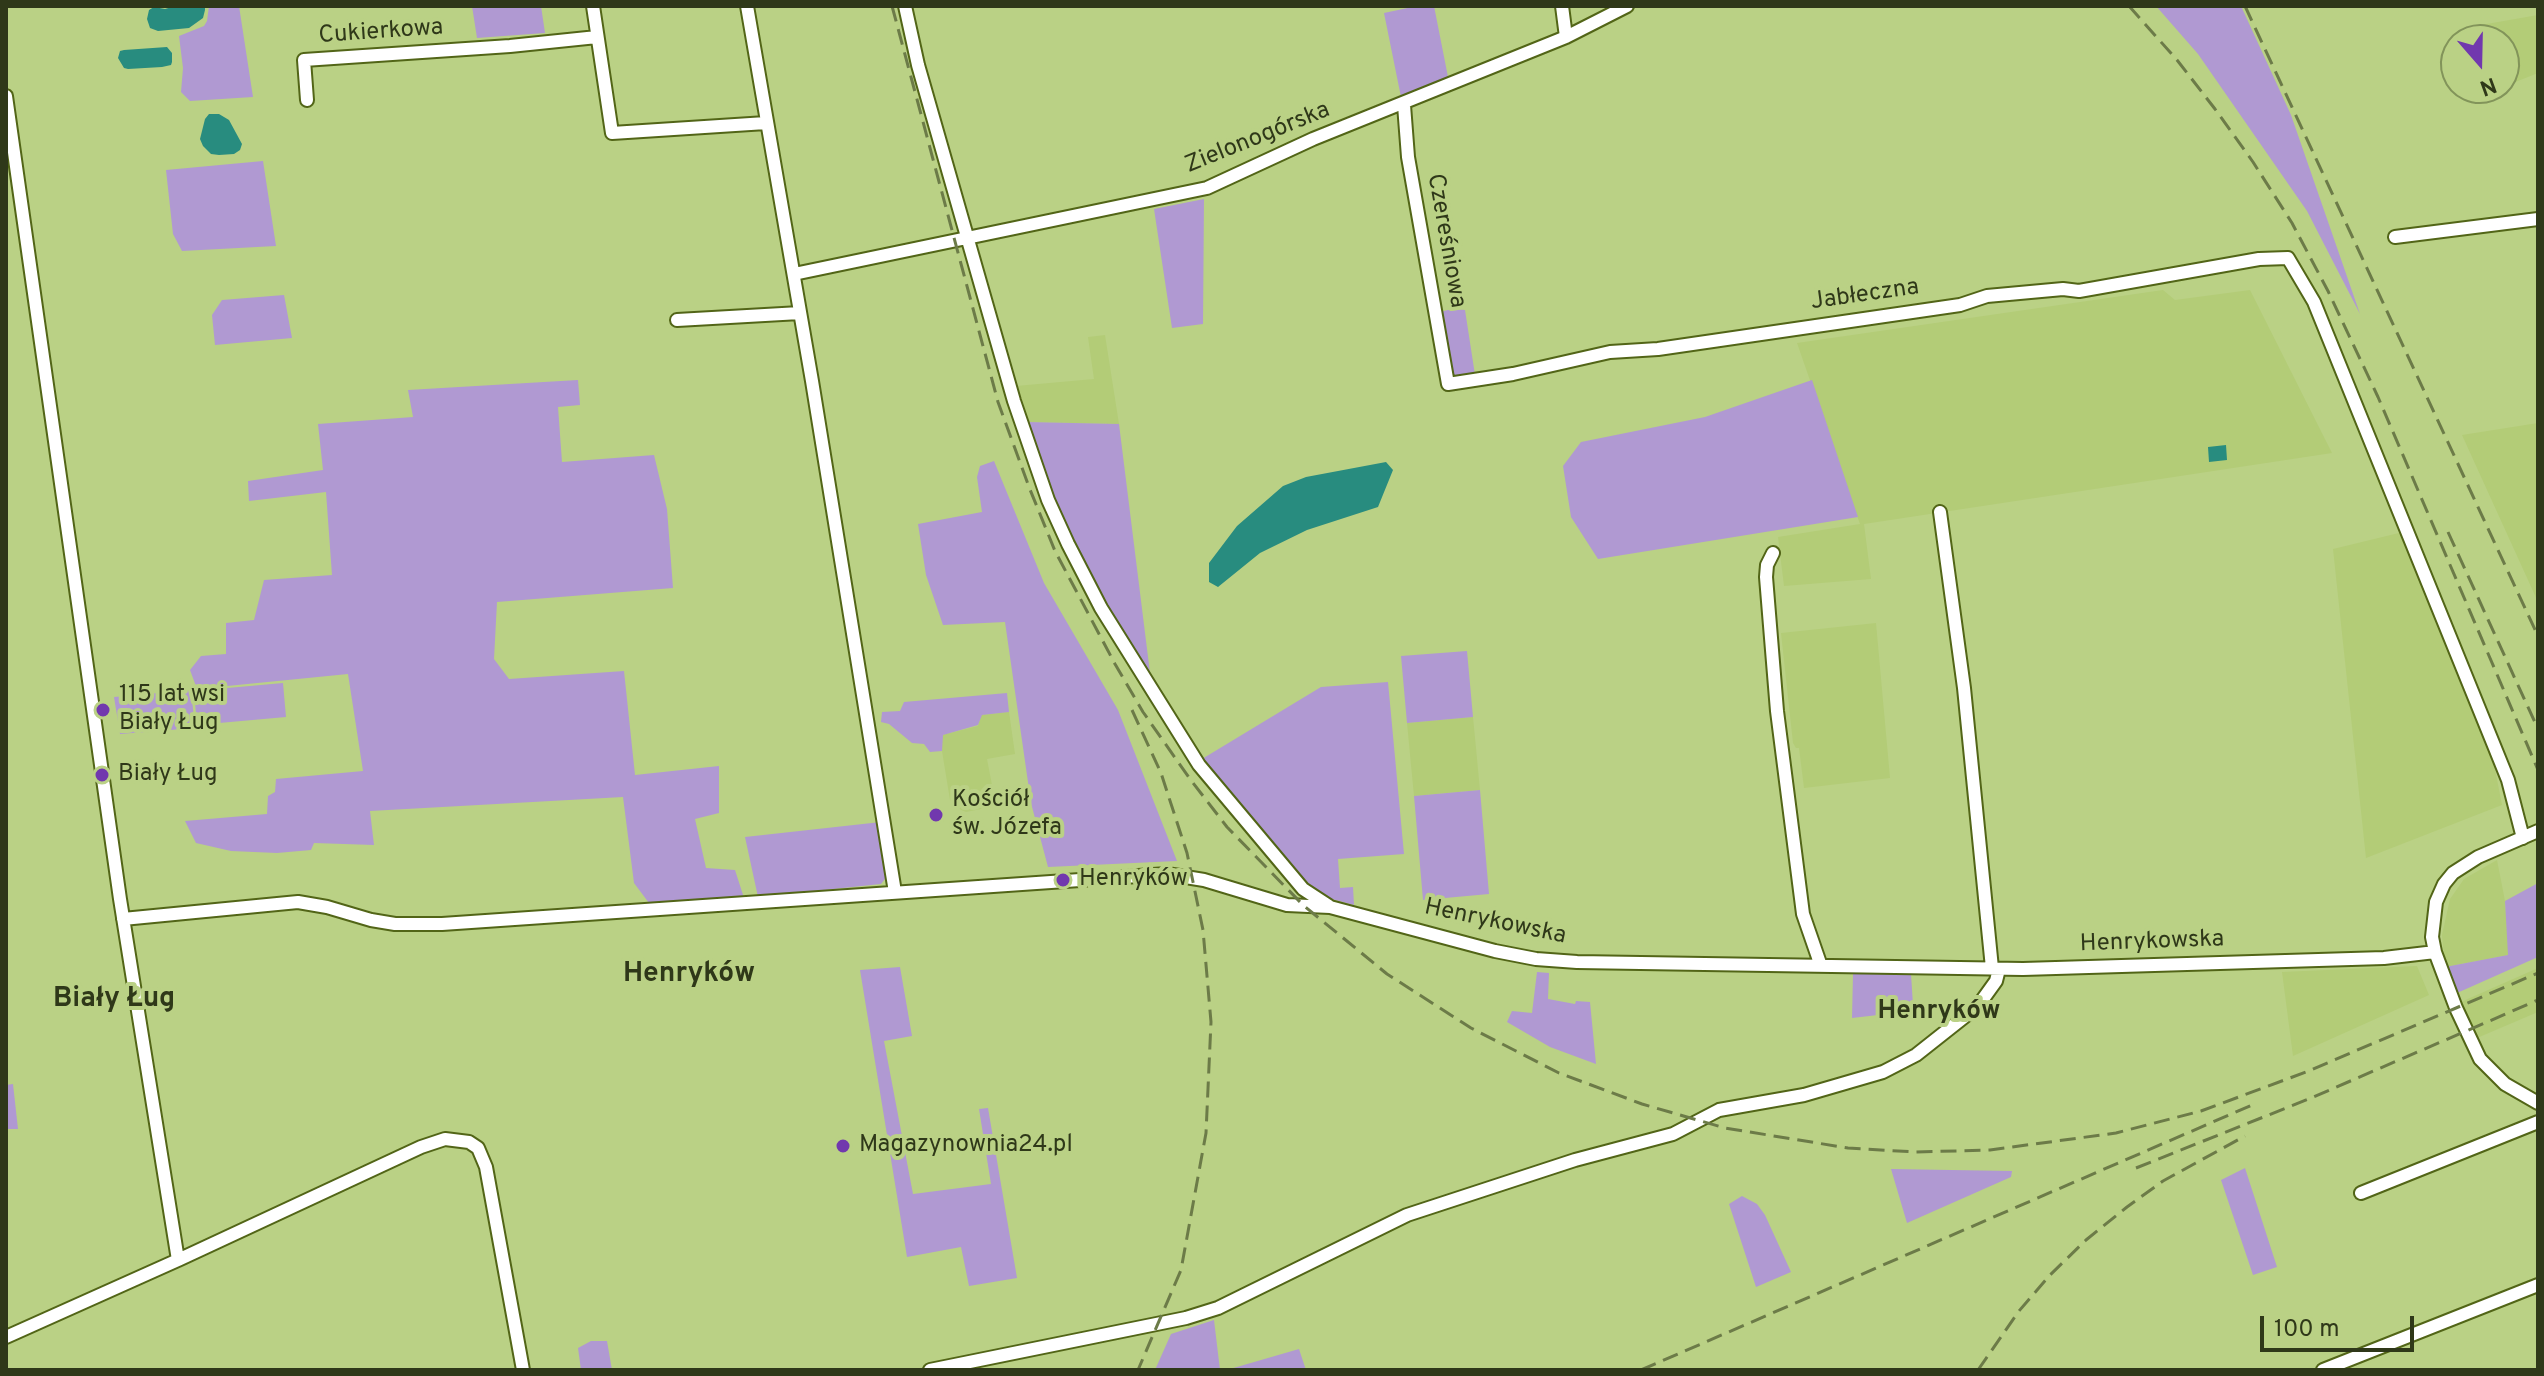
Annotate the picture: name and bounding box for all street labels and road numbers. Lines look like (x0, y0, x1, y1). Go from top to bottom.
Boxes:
street label: Cukierkowa (318, 14, 444, 52)
street label: Zielonogórska (1181, 97, 1335, 181)
street label: Czereśniowa (1419, 172, 1471, 310)
street label: Jabłeczna (1809, 274, 1921, 318)
street label: Henrykowska (1421, 894, 1569, 952)
street label: Henrykowska (2079, 926, 2225, 960)

